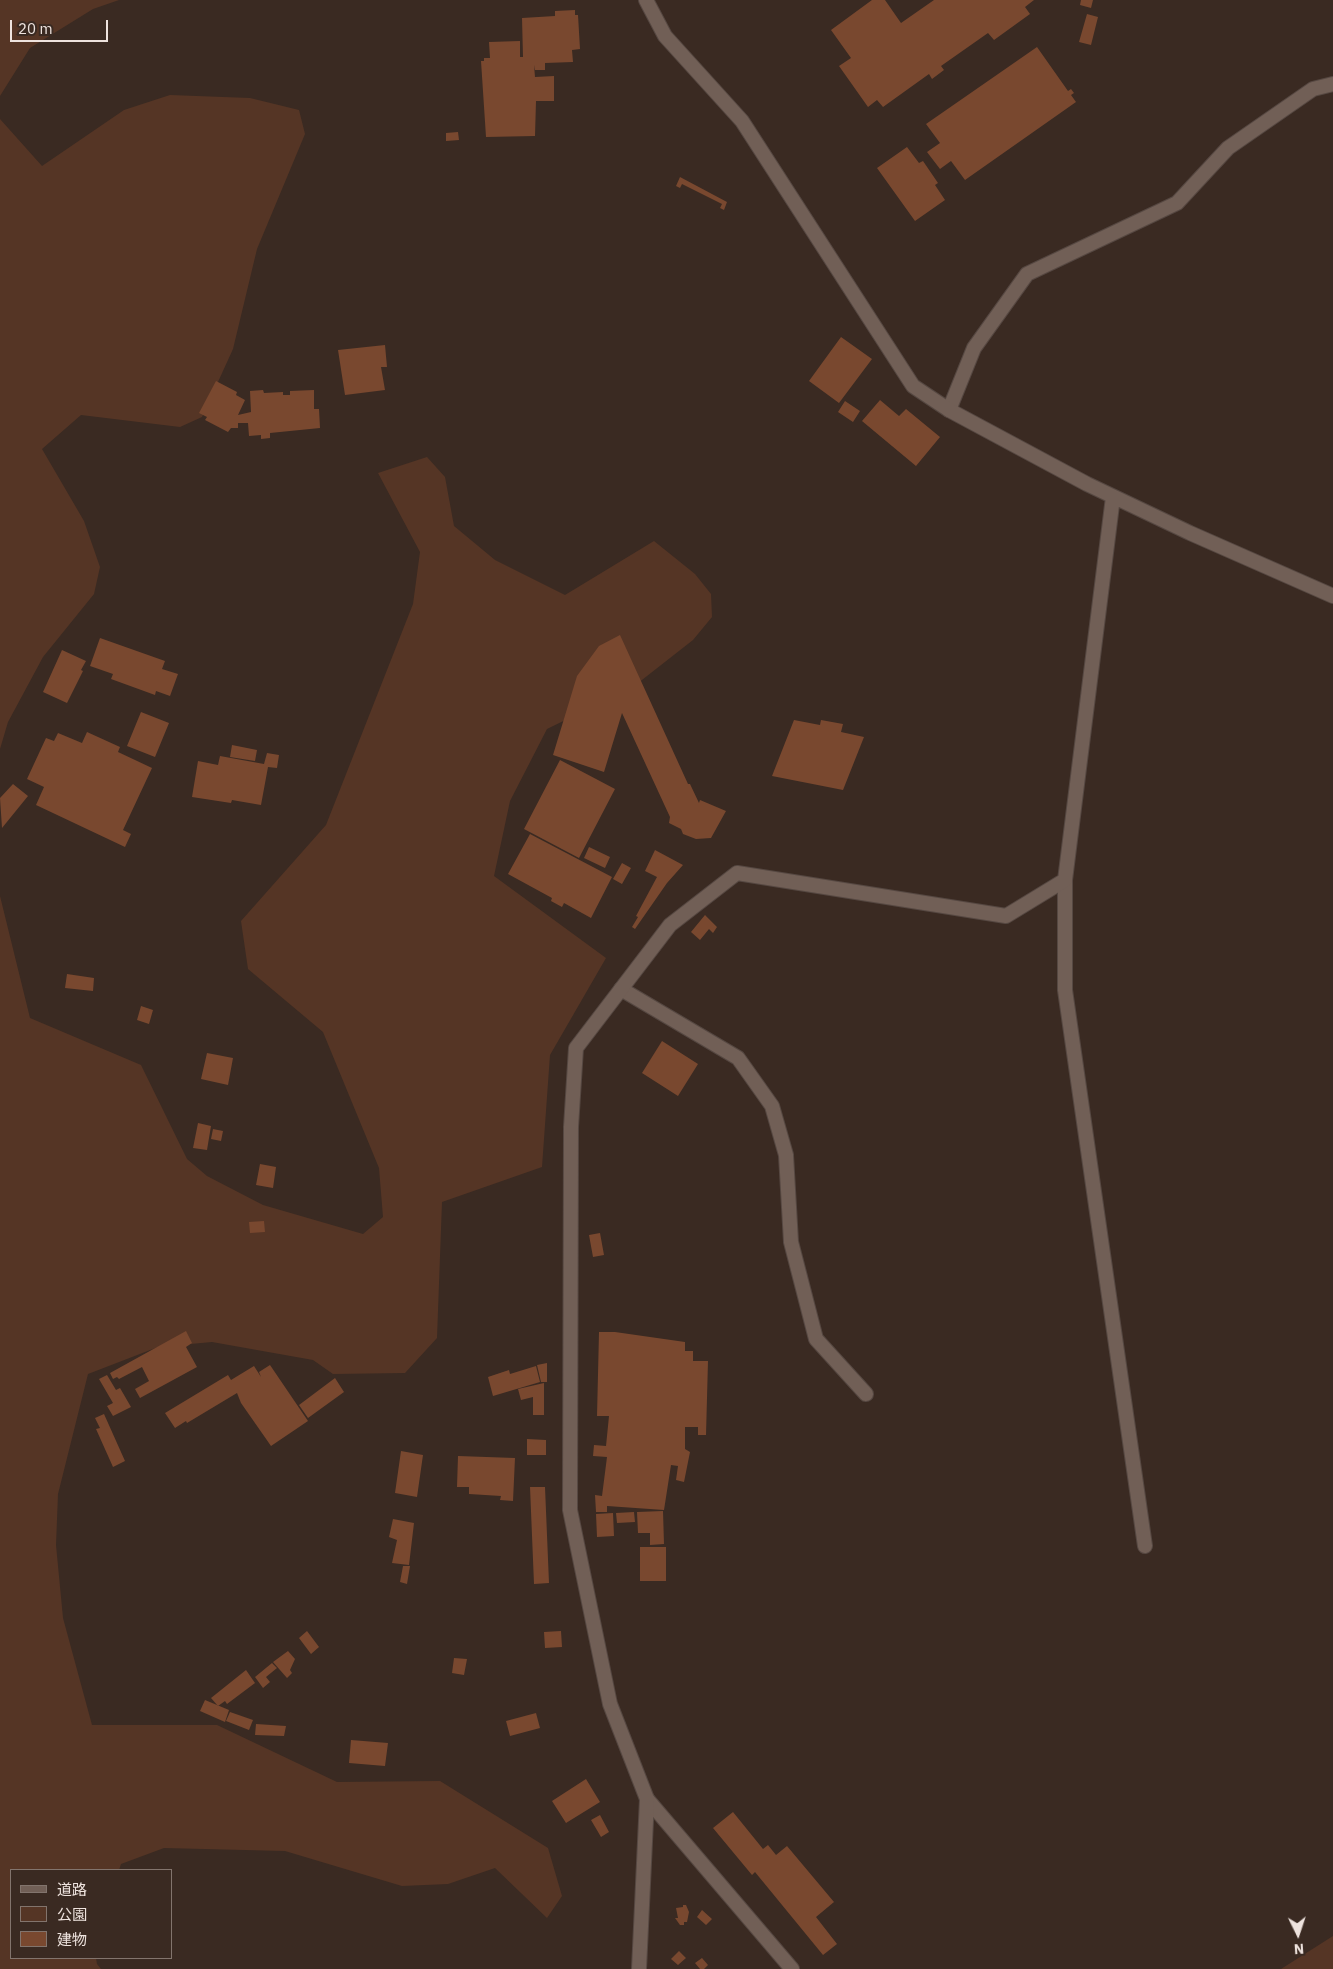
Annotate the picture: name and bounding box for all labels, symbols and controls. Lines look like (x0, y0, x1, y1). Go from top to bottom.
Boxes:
scale bar (12, 10, 110, 42)
text: 20 m (18, 19, 53, 38)
legend (10, 1869, 172, 1959)
text: 道路 (57, 1880, 87, 1899)
text: 公園 (57, 1905, 87, 1924)
north arrow (1273, 1909, 1323, 1959)
text: 建物 (57, 1930, 87, 1949)
text: N (1293, 1940, 1305, 1958)

